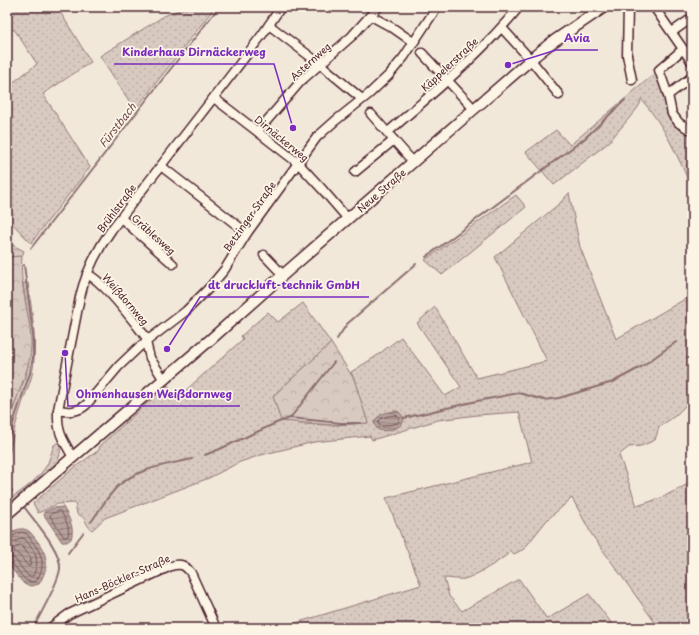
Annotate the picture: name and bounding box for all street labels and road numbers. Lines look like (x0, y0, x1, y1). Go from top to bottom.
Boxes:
street label: Käppelerstraße (417, 34, 481, 94)
street label: Asternweg (286, 39, 334, 83)
street label: Dirnäckerweg (252, 111, 312, 165)
street label: Neue Straße (353, 165, 409, 215)
street label: Betzinger Straße (219, 178, 279, 254)
street label: Brühlstraße (93, 181, 139, 235)
street label: Gräblesweg (129, 210, 179, 258)
street label: Weißdornweg (99, 270, 153, 328)
street label: Hans-Böckler-Straße (72, 550, 172, 606)

